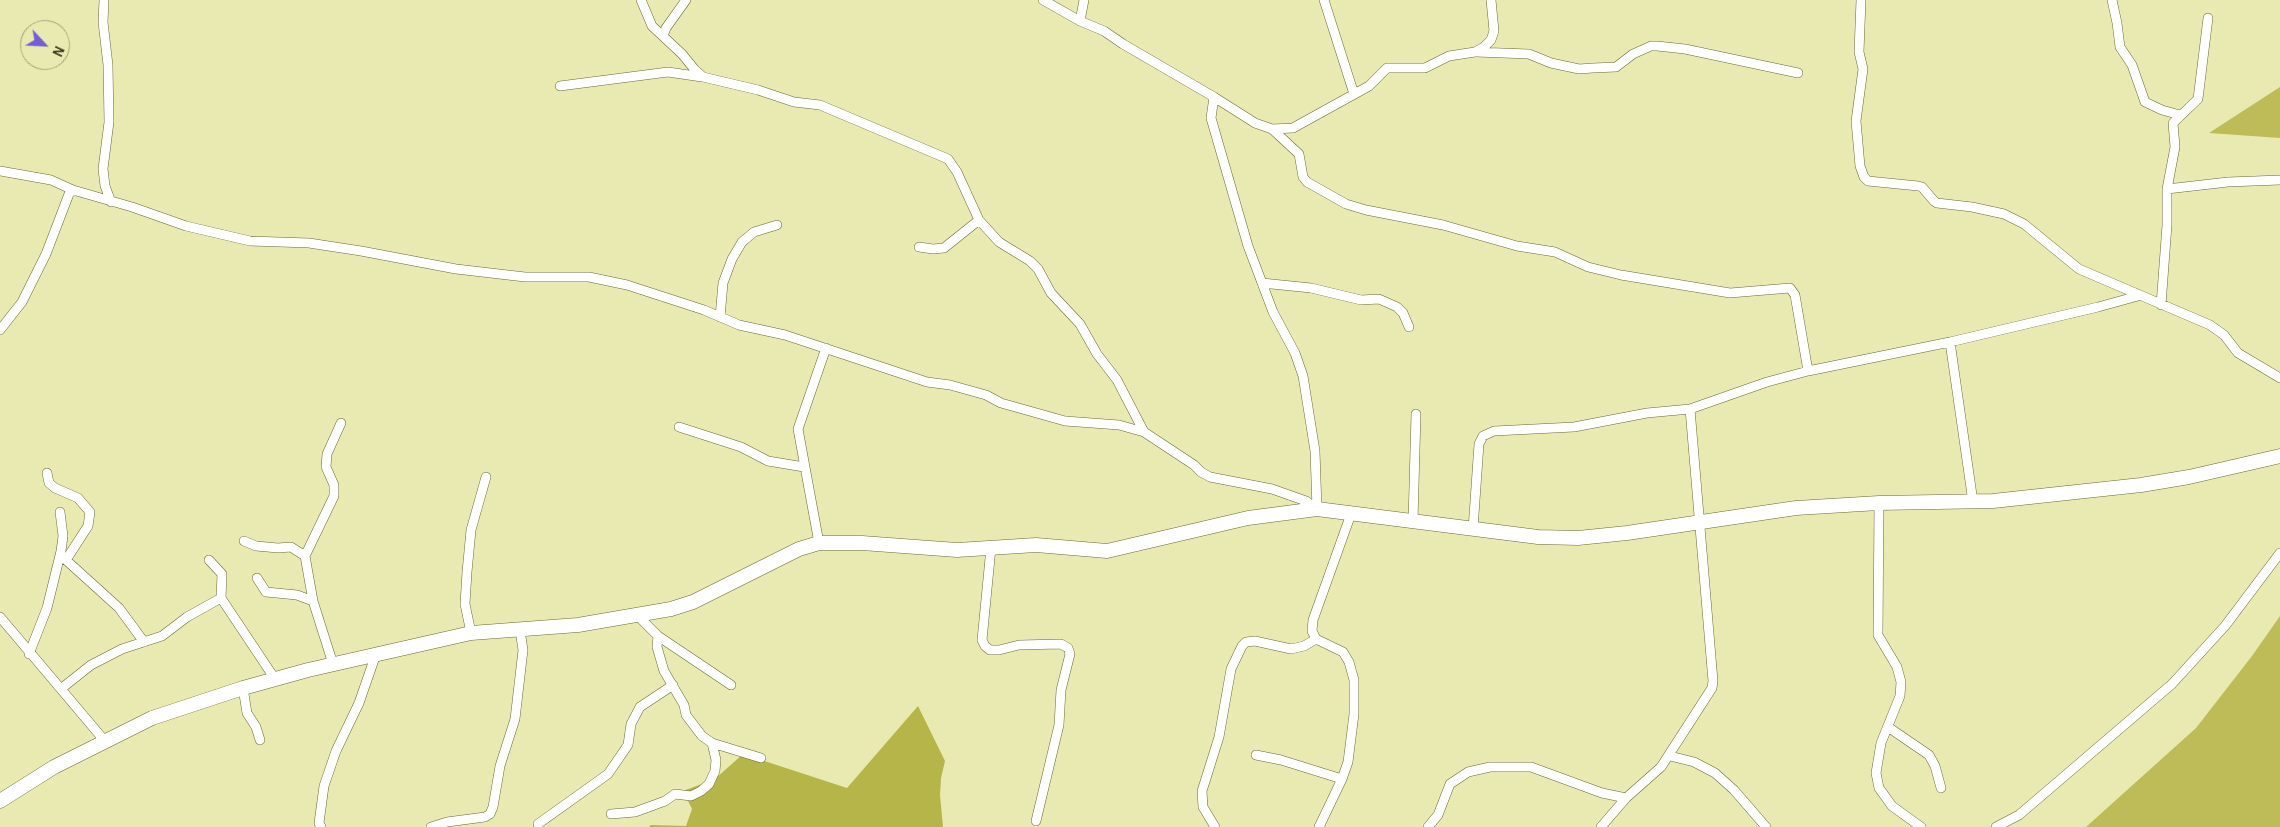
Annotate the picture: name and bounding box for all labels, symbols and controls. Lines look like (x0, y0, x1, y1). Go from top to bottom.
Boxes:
north arrow (20, 20, 70, 70)
text: N (49, 44, 66, 58)

